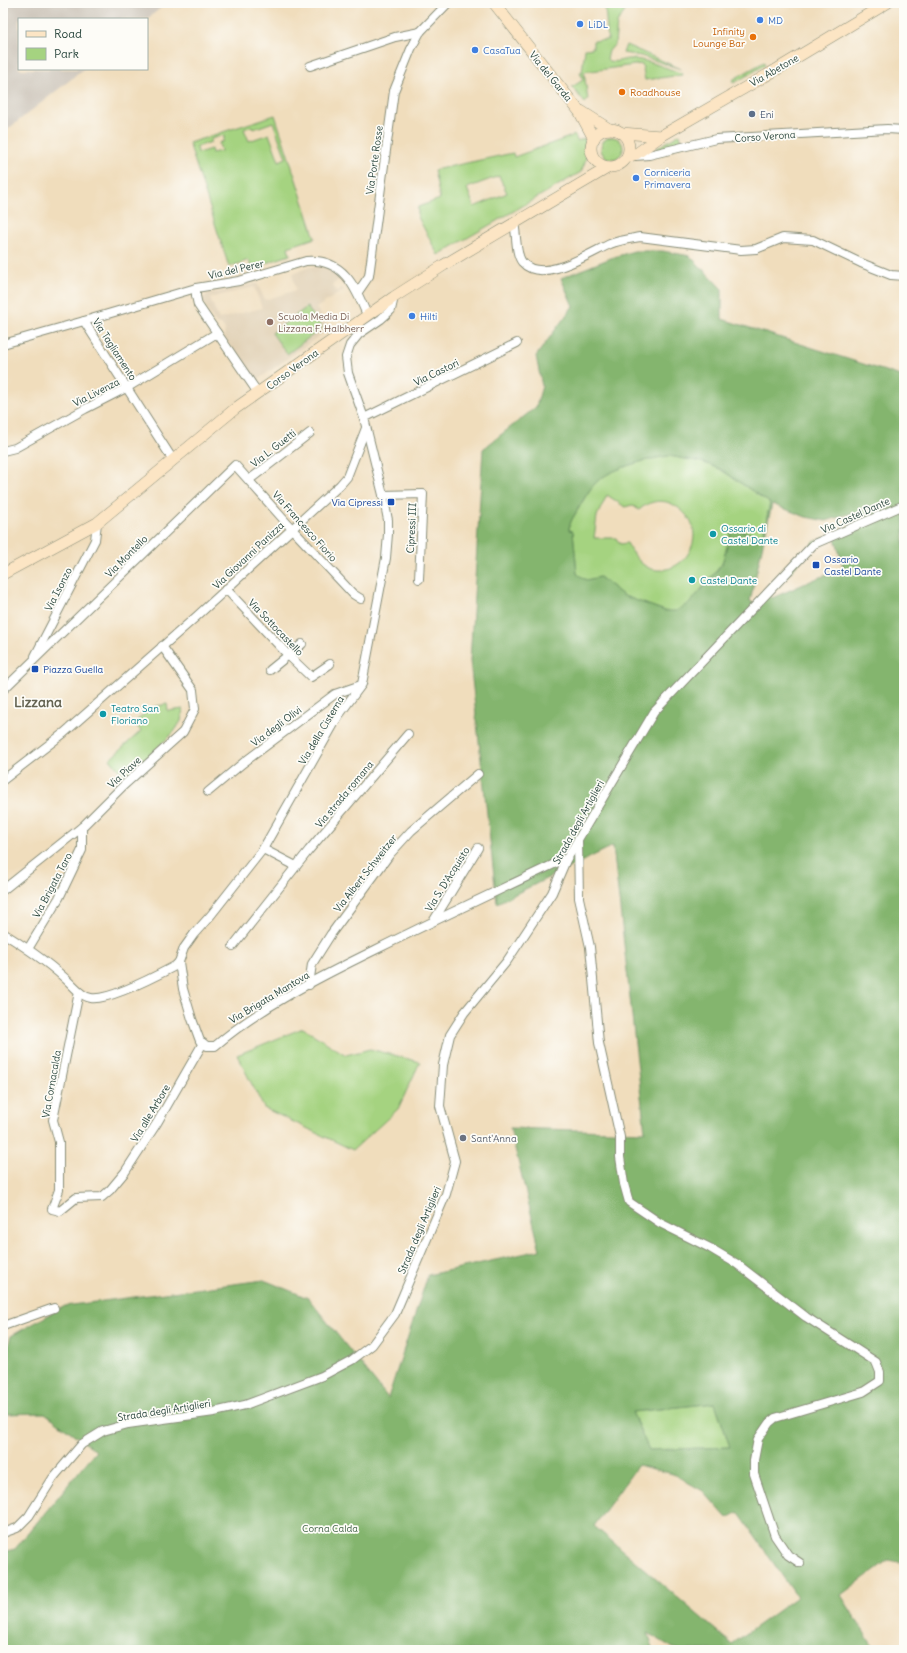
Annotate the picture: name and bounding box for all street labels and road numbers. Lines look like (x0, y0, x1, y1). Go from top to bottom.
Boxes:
street label: Via del Garda (526, 49, 575, 104)
street label: Via Abetone (748, 51, 801, 90)
street label: Via Porte Rosse (363, 125, 386, 195)
street label: Corso Verona (734, 128, 796, 145)
street label: Via del Perer (207, 257, 265, 282)
street label: Via Tagliamento (90, 316, 140, 383)
street label: Corso Verona (264, 346, 321, 393)
street label: Via Castori (412, 356, 461, 389)
street label: Via Livenza (71, 375, 122, 410)
street label: Via L. Guetti (248, 427, 299, 470)
street label: Via Francesco Fiorio (269, 488, 340, 565)
street label: Via Castel Dante (819, 495, 892, 536)
street label: Cipressi III (404, 502, 419, 554)
street label: Via Giovanni Panizza (210, 519, 287, 592)
street label: Via Montello (102, 532, 151, 580)
street label: Via Isonzo (42, 565, 75, 613)
street label: Via Sottocastello (245, 596, 306, 659)
street label: Via della Cisterna (296, 693, 347, 767)
street label: Via degli Olivi (249, 703, 304, 750)
street label: Via Piave (105, 754, 144, 791)
street label: Via strada romana (313, 758, 376, 831)
street label: Strada degli Artiglieri (550, 778, 607, 866)
street label: Via Albert Schweitzer (331, 832, 400, 915)
street label: Via S. D'Acquisto (422, 844, 473, 914)
street label: Via Brigata Taro (30, 850, 75, 920)
street label: Via Brigata Mantova (227, 968, 312, 1026)
street label: Via Cornacalda (39, 1049, 64, 1119)
street label: Via alle Arbore (128, 1082, 173, 1145)
street label: Strada degli Artiglieri (395, 1184, 444, 1276)
street label: Strada degli Artiglieri (117, 1397, 211, 1424)

